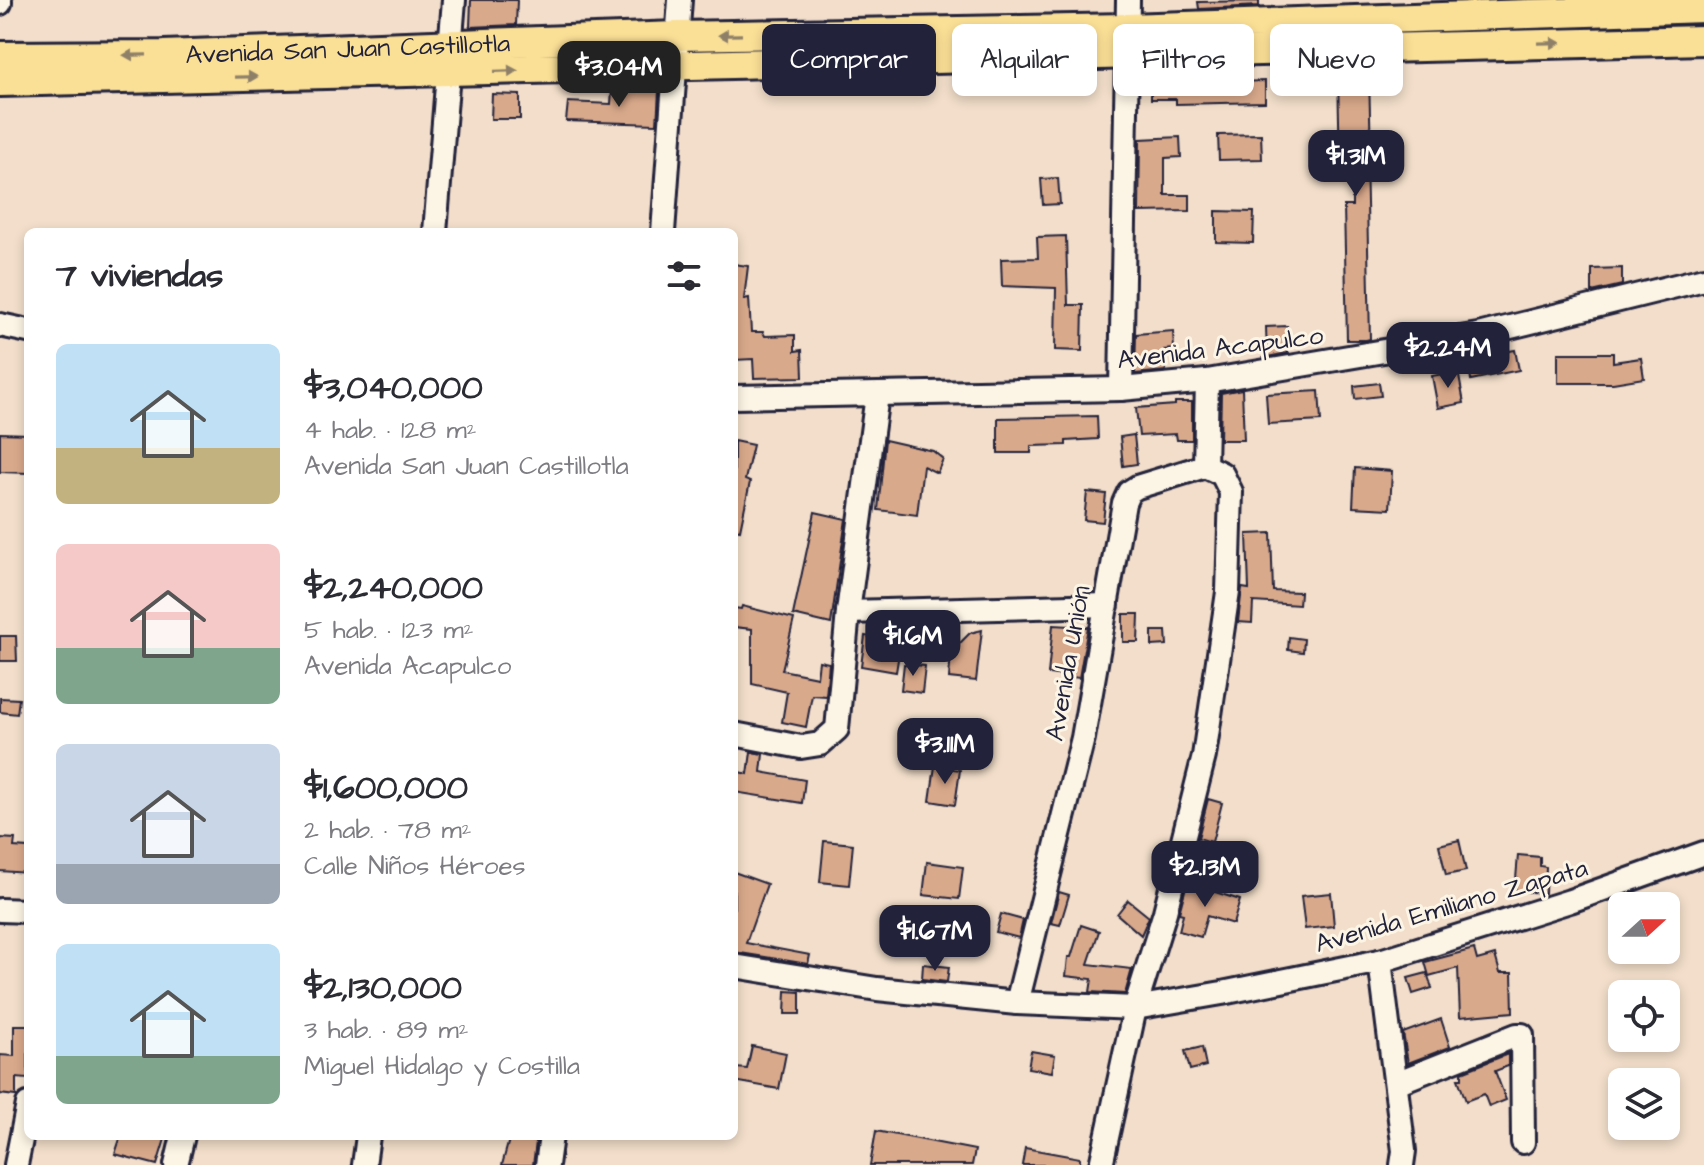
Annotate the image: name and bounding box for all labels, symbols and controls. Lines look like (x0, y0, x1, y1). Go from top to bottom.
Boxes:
chip: Comprar (762, 24, 936, 96)
chip: Alquilar (952, 24, 1097, 96)
chip: Filtros (1113, 24, 1254, 96)
chip: Nuevo (1270, 24, 1403, 96)
street label: Avenida San Juan Castillotla (185, 25, 511, 73)
one-way arrow (717, 29, 742, 41)
one-way arrow (1537, 37, 1562, 50)
pin: $3.04M (554, 41, 684, 109)
one-way arrow (122, 49, 147, 61)
text: $3.04M (576, 49, 662, 85)
one-way arrow (494, 65, 519, 78)
one-way arrow (234, 71, 259, 83)
pin: $1.31M (1291, 130, 1421, 198)
text: $1.31M (1326, 138, 1386, 174)
text: 7 viviendas (56, 252, 223, 300)
icon: filters (662, 254, 706, 298)
street label: Avenida Acapulco (1115, 317, 1326, 378)
pin: $2.24M (1383, 322, 1513, 390)
text: $2.24M (1404, 330, 1492, 366)
text: $3,040,000 (304, 364, 483, 412)
icon: home (120, 376, 216, 472)
text: 4 hab. · 128 m² (304, 412, 476, 448)
text: Avenida San Juan Castillotla (304, 448, 629, 484)
text: $2,240,000 (304, 564, 483, 612)
icon: home (120, 576, 216, 672)
street label: Avenida Unión (1037, 583, 1099, 744)
pin: $1.6M (857, 610, 969, 678)
text: 5 hab. · 123 m² (304, 612, 473, 648)
text: $1.6M (883, 618, 943, 654)
text: Avenida Acapulco (304, 648, 511, 684)
pin: $3.11M (880, 718, 1010, 786)
text: $3.11M (915, 726, 975, 762)
text: $1,600,000 (304, 764, 468, 812)
icon: home (120, 776, 216, 872)
text: 2 hab. · 78 m² (304, 812, 471, 848)
pin: $2.13M (1140, 841, 1270, 909)
text: Calle Niños Héroes (304, 848, 526, 884)
text: $2.13M (1169, 849, 1241, 885)
street label: Avenida Emiliano Zapata (1311, 850, 1592, 962)
north arrow (1608, 892, 1680, 964)
map controls (1608, 892, 1680, 1140)
pin: $1.67M (870, 905, 1000, 973)
text: $1.67M (897, 913, 973, 949)
text: $2,130,000 (304, 964, 462, 1012)
icon: home (120, 976, 216, 1072)
button: locate (1608, 980, 1680, 1052)
text: 3 hab. · 89 m² (304, 1012, 469, 1048)
text: Miguel Hidalgo y Costilla (304, 1048, 580, 1084)
button: layers (1608, 1068, 1680, 1140)

